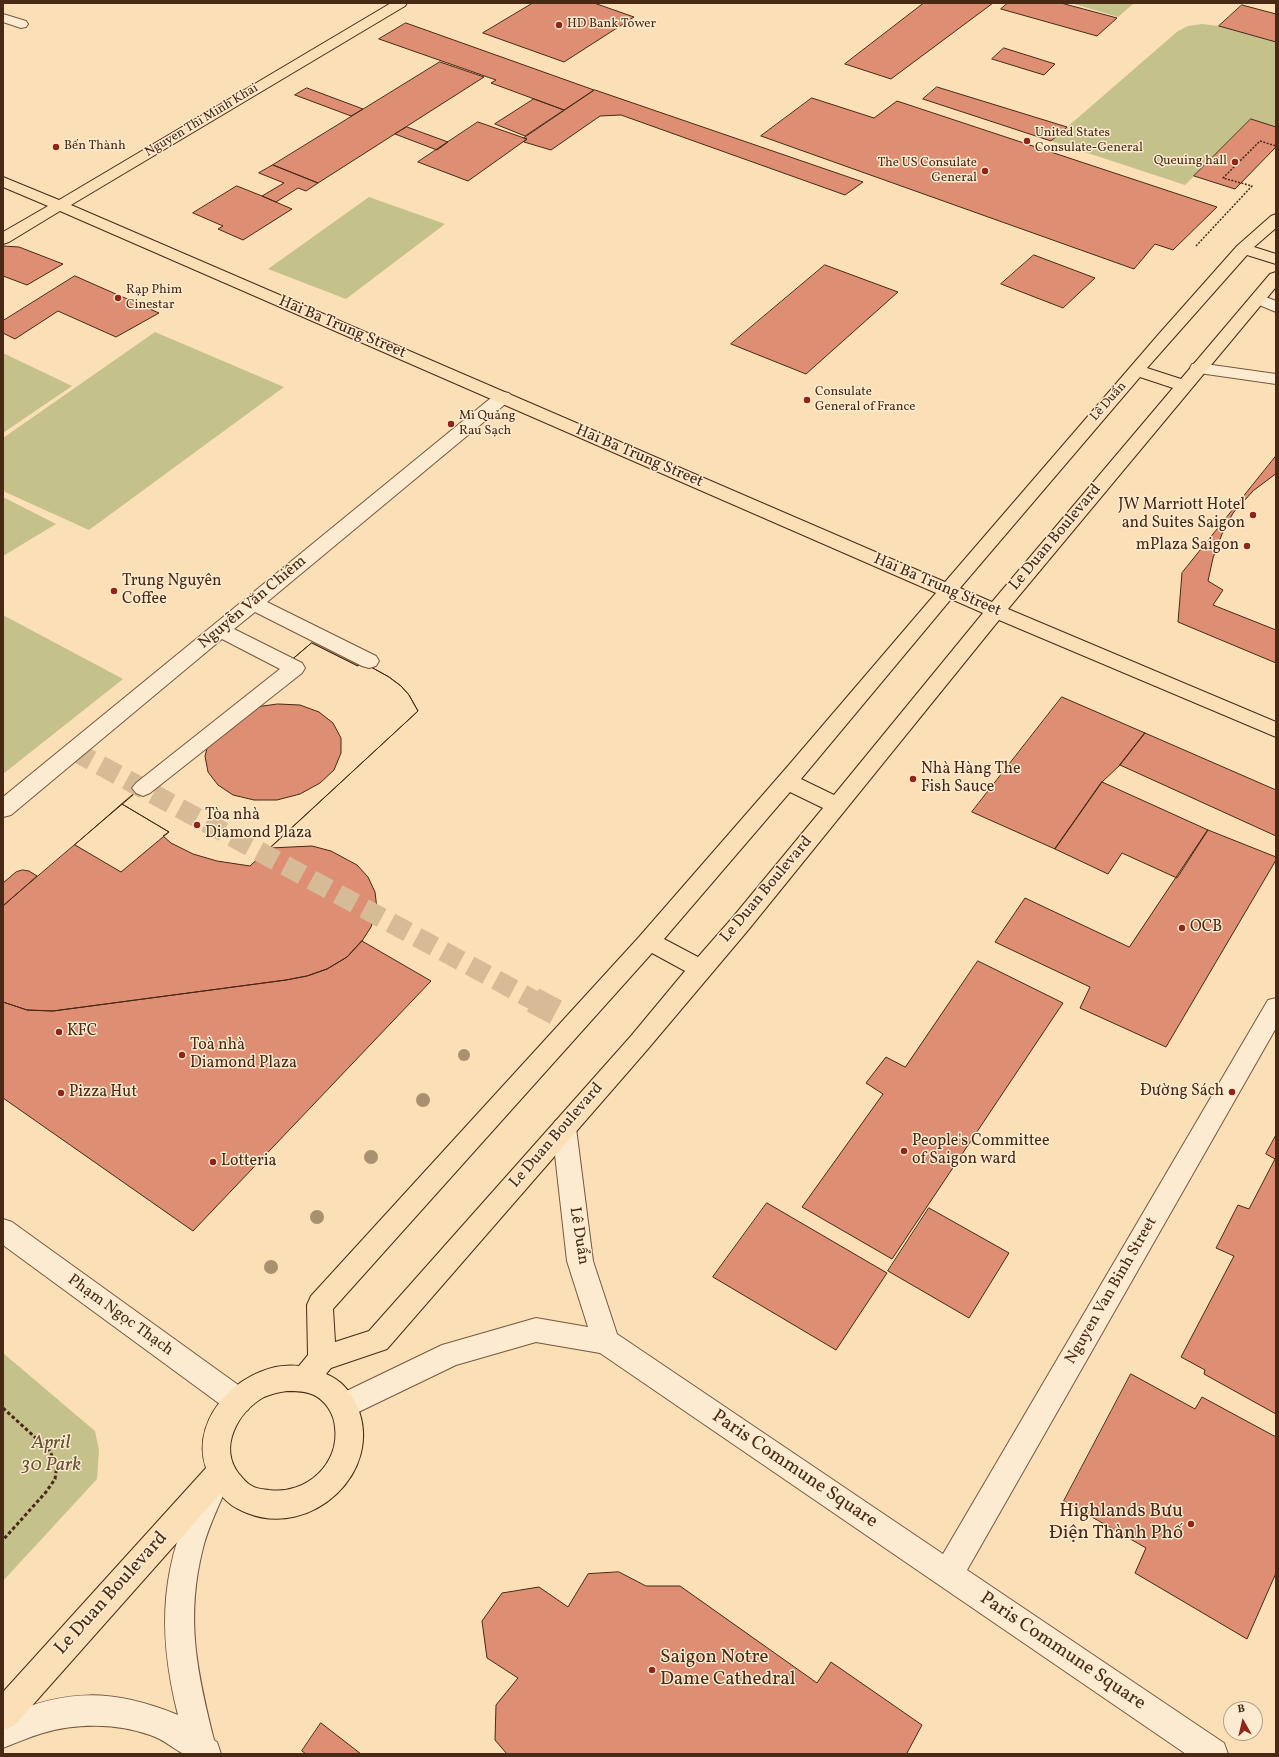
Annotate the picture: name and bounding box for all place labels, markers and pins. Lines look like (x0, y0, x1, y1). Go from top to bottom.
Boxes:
place label: HD Bank Tower (567, 17, 656, 33)
marker: HD Bank Tower (554, 20, 564, 30)
place label: United States Consulate-General (1035, 126, 1143, 157)
marker: United States Consulate-General (1022, 136, 1032, 146)
place label: Bến Thành (64, 139, 126, 155)
marker: Bến Thành (51, 142, 61, 152)
place label: Queuing hall (1154, 154, 1227, 170)
place label: The US Consulate General (878, 156, 977, 187)
marker: Queuing hall (1230, 157, 1240, 167)
marker: The US Consulate General (980, 166, 990, 176)
place label: Rạp Phim Cinestar (126, 283, 182, 314)
marker: Rạp Phim Cinestar (113, 293, 123, 303)
place label: Consulate General of France (815, 385, 916, 416)
marker: Consulate General of France (802, 395, 812, 405)
place label: Mì Quảng Rau Sạch (459, 409, 515, 440)
marker: Mì Quảng Rau Sạch (446, 419, 456, 429)
place label: JW Marriott Hotel and Suites Saigon (1118, 496, 1245, 534)
marker: JW Marriott Hotel and Suites Saigon (1248, 510, 1258, 520)
place label: mPlaza Saigon (1136, 536, 1239, 556)
marker: mPlaza Saigon (1242, 541, 1252, 551)
place label: Trung Nguyên Coffee (122, 572, 222, 610)
marker: Trung Nguyên Coffee (109, 586, 119, 596)
place label: Nhà Hàng The Fish Sauce (921, 760, 1021, 798)
marker: Nhà Hàng The Fish Sauce (908, 774, 918, 784)
place label: Tòa nhà Diamond Plaza (205, 806, 312, 844)
marker: Tòa nhà Diamond Plaza (192, 820, 202, 830)
place label: OCB (1190, 918, 1222, 938)
marker: OCB (1177, 923, 1187, 933)
place label: KFC (67, 1022, 97, 1042)
marker: KFC (54, 1027, 64, 1037)
place label: Toà nhà Diamond Plaza (190, 1036, 297, 1074)
marker: Toà nhà Diamond Plaza (177, 1050, 187, 1060)
place label: Đường Sách (1140, 1082, 1224, 1102)
place label: Pizza Hut (69, 1083, 137, 1103)
marker: Đường Sách (1227, 1087, 1237, 1097)
marker: Pizza Hut (56, 1088, 66, 1098)
place label: People's Committee of Saigon ward (912, 1132, 1050, 1170)
marker: People's Committee of Saigon ward (899, 1146, 909, 1156)
place label: Lotteria (221, 1152, 276, 1172)
marker: Lotteria (208, 1157, 218, 1167)
place label: Highlands Bưu Điện Thành Phố (1049, 1502, 1183, 1546)
marker: Highlands Bưu Điện Thành Phố (1186, 1519, 1196, 1529)
place label: Saigon Notre Dame Cathedral (660, 1648, 795, 1692)
marker: Saigon Notre Dame Cathedral (647, 1665, 657, 1675)

